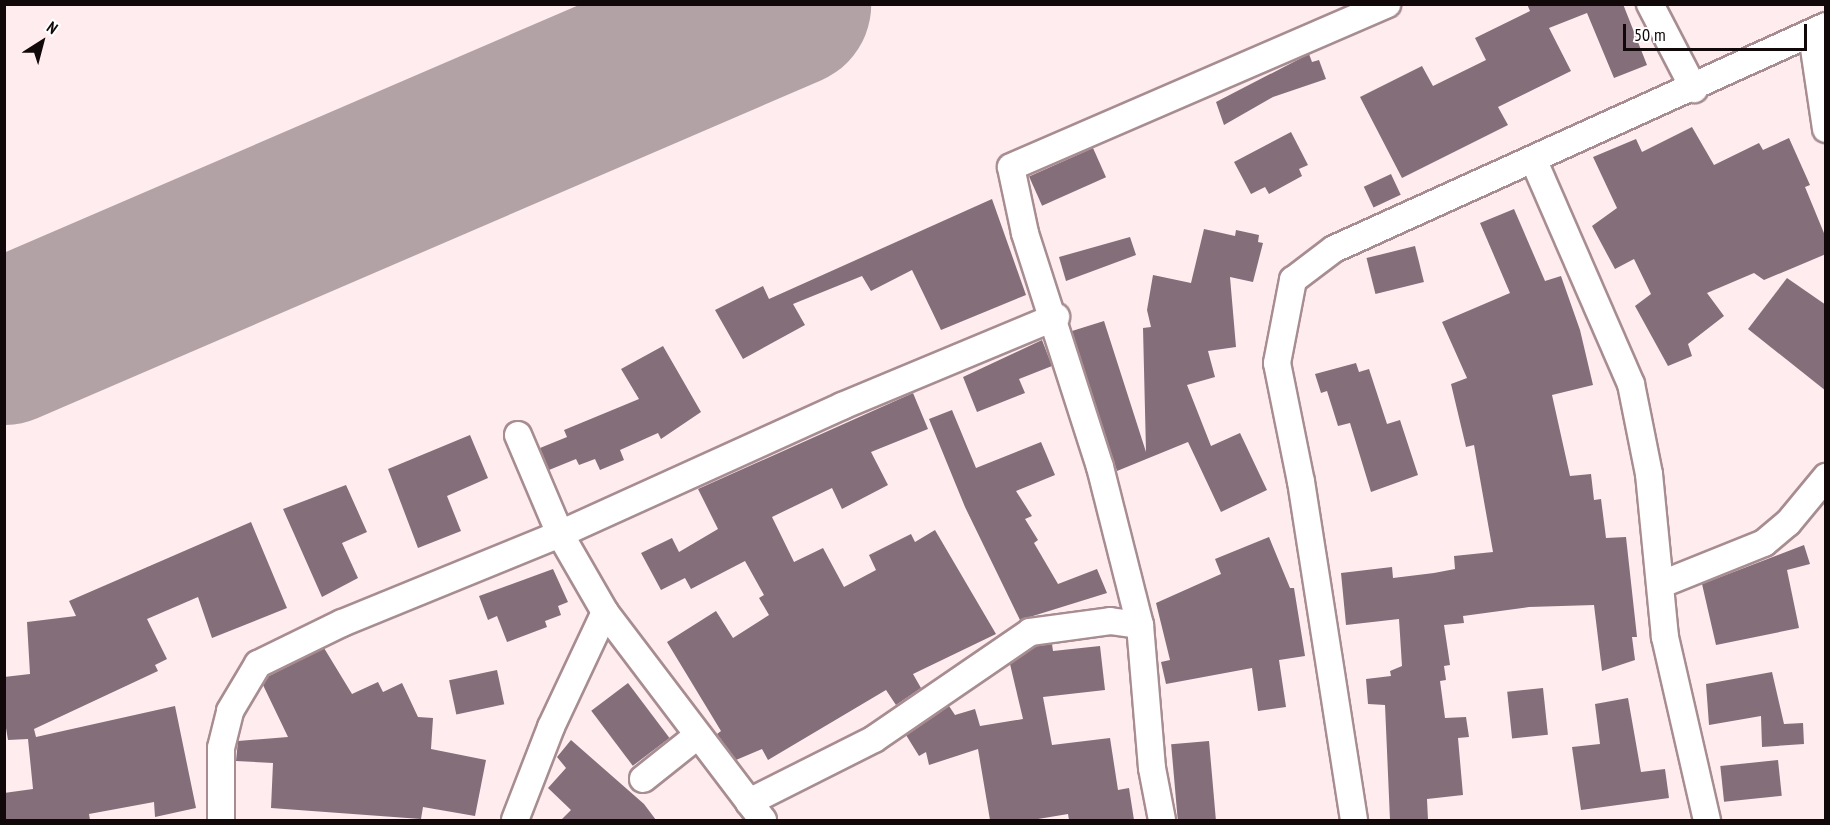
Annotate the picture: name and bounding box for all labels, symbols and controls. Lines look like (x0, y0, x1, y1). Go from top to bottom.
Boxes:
north arrow (12, 12, 72, 72)
scale bar (1626, 12, 1810, 50)
text: N (43, 17, 62, 38)
text: 50 m (1634, 23, 1666, 46)

